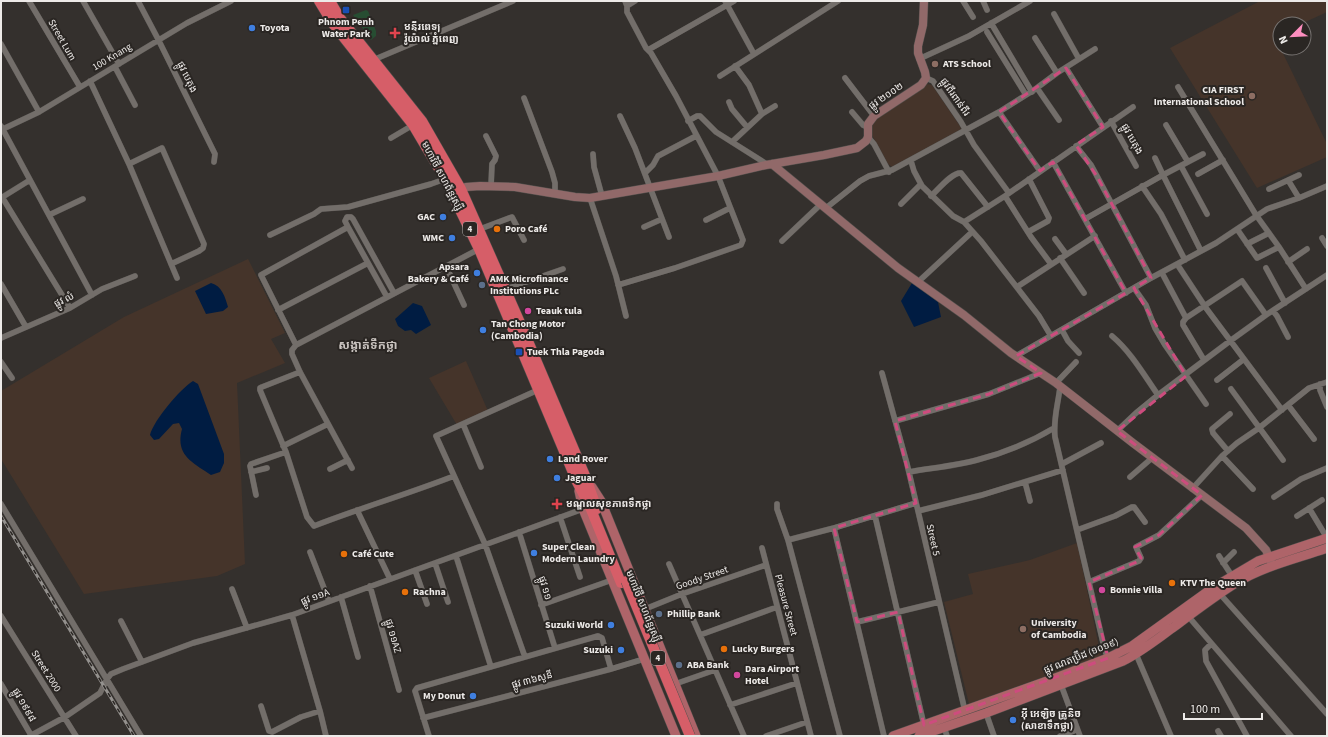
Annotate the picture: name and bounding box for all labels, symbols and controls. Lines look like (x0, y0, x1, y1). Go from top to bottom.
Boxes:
marker: Phnom Penh Water Park (341, 5, 351, 15)
place label: Phnom Penh Water Park (318, 15, 374, 41)
north arrow (1272, 16, 1312, 56)
street label: Street Lum (45, 17, 79, 63)
place label: មន្ទីរពេទ្យ រ៉ូយ៉ាល់ ភ្នំពេញ (404, 20, 459, 46)
place label: Toyota (260, 21, 290, 35)
marker: Toyota (247, 23, 257, 33)
marker: មន្ទីរពេទ្យ រ៉ូយ៉ាល់ ភ្នំពេញ (389, 27, 401, 39)
text: N (1275, 33, 1292, 46)
street label: 100 Knang (90, 40, 134, 74)
place label: ATS School (942, 57, 991, 71)
street label: ផ្លូវ បេតុង (172, 59, 201, 96)
marker: ATS School (930, 59, 940, 69)
street label: ផ្លូវពីរពាន់ពីរ (935, 75, 973, 120)
street label: ផ្លូវ ២០០២ (866, 79, 907, 115)
place label: CIA FIRST International School (1154, 83, 1244, 109)
marker: CIA FIRST International School (1247, 91, 1257, 101)
street label: ផ្លូវ បេតុង (1116, 121, 1146, 158)
street label: មហាវិថី សហព័ន្ធរុស្ស៊ី (416, 139, 466, 214)
place label: GAC (417, 210, 435, 224)
marker: GAC (438, 212, 448, 222)
road number: 4 (463, 222, 477, 236)
place label: Poro Café (505, 222, 547, 236)
marker: Poro Café (492, 224, 502, 234)
place label: WMC (422, 231, 444, 245)
marker: WMC (447, 233, 457, 243)
place label: Apsara Bakery & Café (408, 260, 469, 286)
marker: Apsara Bakery & Café (472, 268, 482, 278)
place label: AMK Microfinance Institutions PLc (489, 272, 568, 298)
marker: AMK Microfinance Institutions PLc (477, 280, 487, 290)
street label: ផ្លូវ លំ (52, 289, 77, 313)
place label: Teauk tula (536, 304, 582, 318)
marker: Teauk tula (523, 306, 533, 316)
place label: Tan Chong Motor (Cambodia) (491, 317, 565, 343)
marker: Tan Chong Motor (Cambodia) (478, 325, 488, 335)
district label: សង្កាត់ទឹកថ្លា (338, 337, 398, 354)
place label: Tuek Thla Pagoda (527, 345, 605, 359)
marker: Tuek Thla Pagoda (514, 347, 524, 357)
place label: Land Rover (558, 452, 608, 466)
marker: Land Rover (545, 454, 555, 464)
place label: Jaguar (565, 471, 596, 485)
marker: Jaguar (552, 473, 562, 483)
place label: មណ្ឌលសុខភាពទឹកថ្លា (566, 497, 651, 511)
marker: មណ្ឌលសុខភាពទឹកថ្លា (551, 498, 563, 510)
street label: Street 5 (923, 523, 943, 557)
place label: Super Clean Modern Laundry (542, 540, 615, 566)
place label: Café Cute (352, 547, 394, 561)
marker: Super Clean Modern Laundry (529, 548, 539, 558)
marker: Café Cute (339, 549, 349, 559)
street label: Goody Street (674, 562, 731, 593)
street label: មហាវិថី សហព័ន្ធរុស្ស៊ី (621, 568, 664, 645)
street label: Pleasure Street (771, 573, 801, 638)
street label: ផ្លូវ ១១ (533, 574, 555, 602)
place label: KTV The Queen (1180, 576, 1246, 590)
marker: KTV The Queen (1167, 578, 1177, 588)
place label: Bonnie Villa (1110, 583, 1162, 597)
street label: ផ្លូវ ១១A (299, 585, 333, 611)
place label: Rachna (413, 585, 446, 599)
marker: Bonnie Villa (1097, 585, 1107, 595)
marker: Rachna (400, 587, 410, 597)
place label: Phillip Bank (667, 607, 721, 621)
marker: Phillip Bank (654, 609, 664, 619)
place label: University of Cambodia (1031, 616, 1087, 642)
street label: ផ្លូវ ១១AZ (380, 617, 405, 655)
place label: Suzuki World (545, 618, 603, 632)
marker: Suzuki World (606, 620, 616, 630)
marker: University of Cambodia (1018, 624, 1028, 634)
street label: ផ្លូវ ណតប្រ៊ីដ (១០១៩) (1041, 634, 1121, 679)
place label: Lucky Burgers (732, 642, 795, 656)
place label: Suzuki (583, 643, 613, 657)
marker: Lucky Burgers (719, 644, 729, 654)
marker: Suzuki (616, 645, 626, 655)
street label: Street 2000 (28, 647, 64, 695)
road number: 4 (651, 651, 665, 665)
place label: ABA Bank (686, 658, 730, 672)
marker: ABA Bank (674, 660, 684, 670)
place label: Dara Airport Hotel (745, 662, 799, 688)
street label: ផ្លូវ ៣៦សូនី (510, 668, 555, 694)
marker: Dara Airport Hotel (732, 670, 742, 680)
street label: ផ្លូវ ១៩៩៨ (7, 685, 39, 726)
place label: My Donut (423, 689, 465, 703)
marker: My Donut (468, 691, 478, 701)
scale bar (1184, 695, 1262, 721)
text: 100 m (1190, 701, 1220, 718)
place label: អ៊ី អេឡិច ត្រូនិច (សាខាទឹកថ្លា) (1021, 707, 1081, 733)
marker: អ៊ី អេឡិច ត្រូនិច (សាខាទឹកថ្លា) (1008, 715, 1018, 725)

